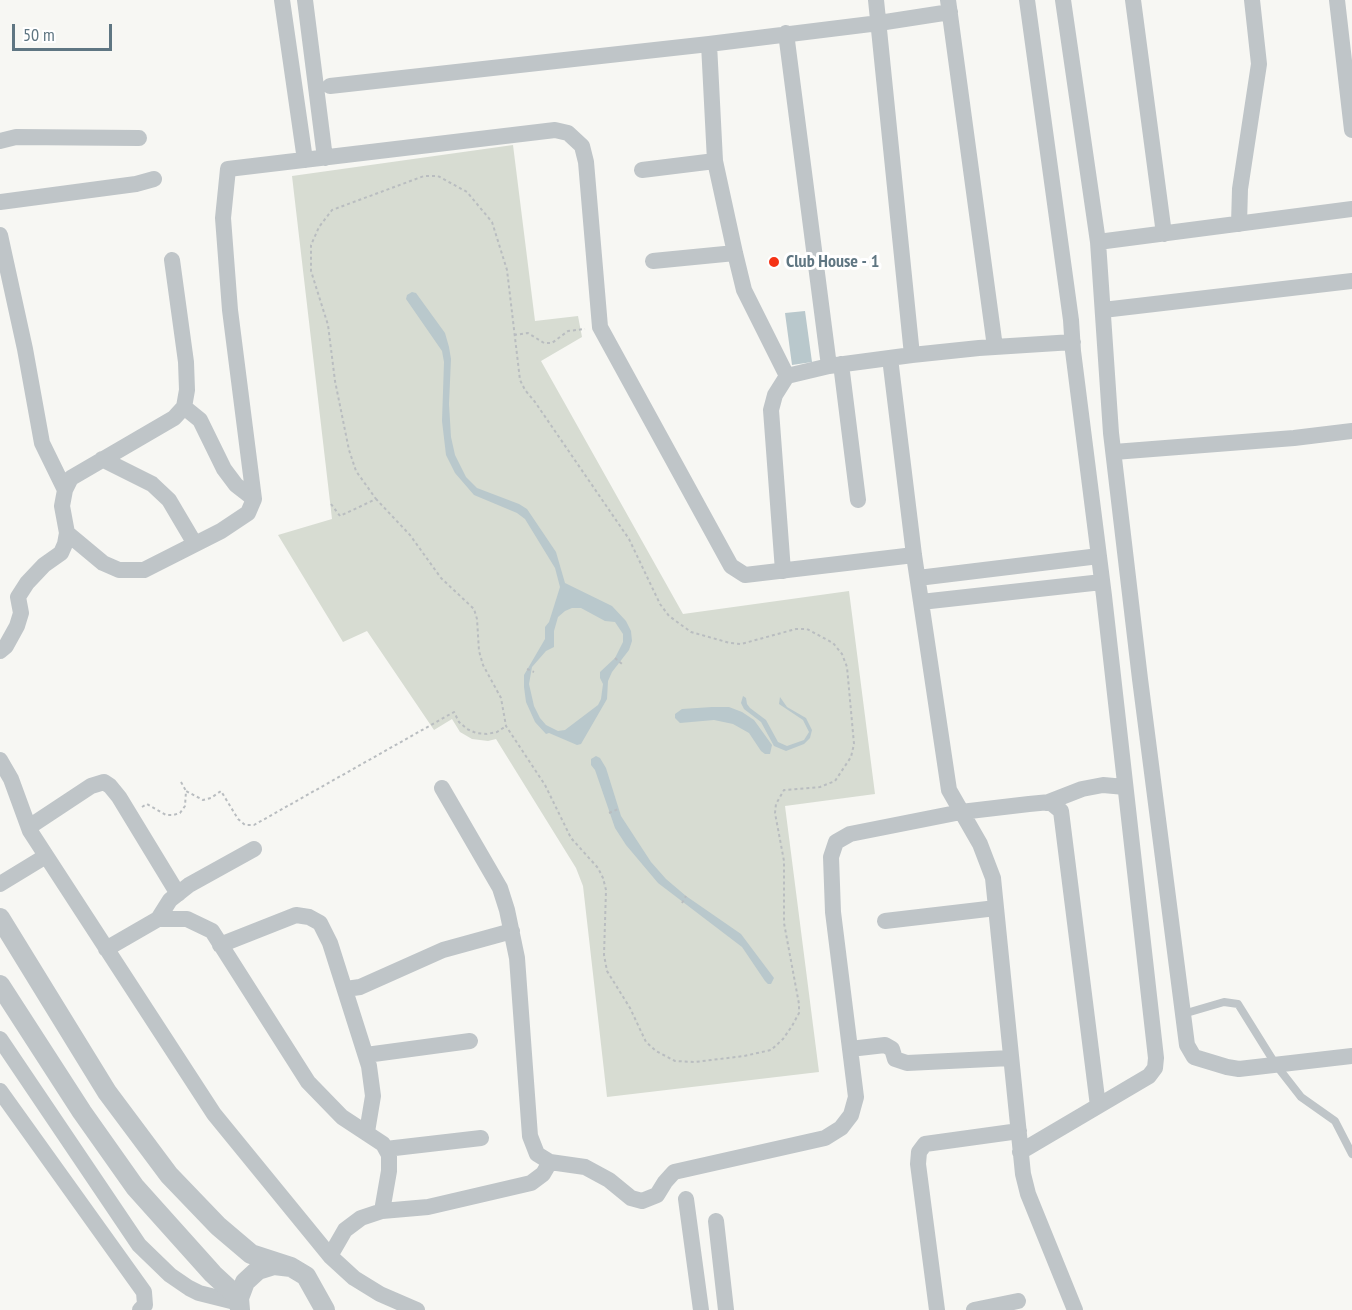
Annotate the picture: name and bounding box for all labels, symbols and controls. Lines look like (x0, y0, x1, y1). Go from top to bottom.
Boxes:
scale bar (15, 12, 116, 50)
text: 50 m (23, 23, 55, 46)
place label: Club House - 1 (786, 251, 879, 273)
marker: Club House - 1 (767, 255, 781, 269)

